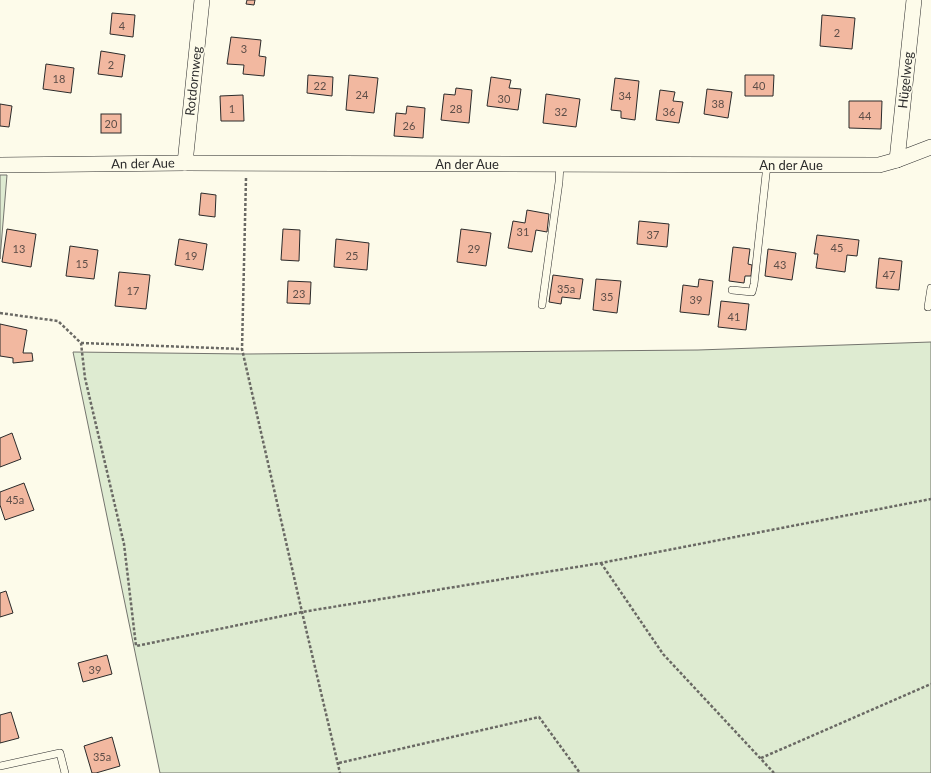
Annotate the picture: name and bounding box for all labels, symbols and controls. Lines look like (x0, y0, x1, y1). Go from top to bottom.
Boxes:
house number: 4 (119, 19, 126, 32)
house number: 2 (834, 26, 840, 39)
house number: 3 (241, 42, 247, 55)
street label: Rotdornweg (181, 45, 205, 117)
street label: Hügelweg (894, 50, 916, 109)
house number: 2 (108, 58, 114, 71)
house number: 18 (53, 72, 65, 85)
house number: 22 (314, 79, 326, 92)
house number: 40 (753, 79, 766, 92)
house number: 24 (356, 88, 369, 101)
house number: 34 (619, 89, 632, 102)
house number: 30 (498, 92, 511, 105)
house number: 38 (712, 97, 724, 110)
house number: 1 (229, 102, 235, 115)
house number: 28 (450, 102, 462, 115)
house number: 32 (555, 105, 567, 118)
house number: 36 (663, 105, 675, 118)
house number: 44 (859, 109, 872, 122)
house number: 20 (105, 117, 118, 130)
house number: 26 (403, 119, 415, 132)
street label: An der Aue (111, 154, 175, 172)
street label: An der Aue (435, 156, 499, 172)
street label: An der Aue (759, 157, 823, 173)
house number: 31 (517, 225, 529, 238)
house number: 37 (647, 228, 659, 241)
house number: 45 (831, 241, 843, 254)
house number: 13 (13, 242, 25, 255)
house number: 29 (468, 242, 480, 255)
house number: 19 (185, 249, 197, 262)
house number: 25 (346, 249, 358, 262)
house number: 15 (76, 257, 88, 270)
house number: 43 (774, 258, 786, 271)
house number: 47 (883, 268, 895, 281)
house number: 35a (557, 282, 575, 295)
house number: 17 (127, 284, 139, 297)
house number: 23 (293, 287, 305, 300)
house number: 35 (601, 290, 613, 303)
house number: 39 (690, 293, 702, 306)
house number: 41 (728, 310, 740, 323)
house number: 45a (6, 493, 24, 506)
house number: 39 (89, 663, 101, 676)
house number: 35a (93, 750, 111, 763)

